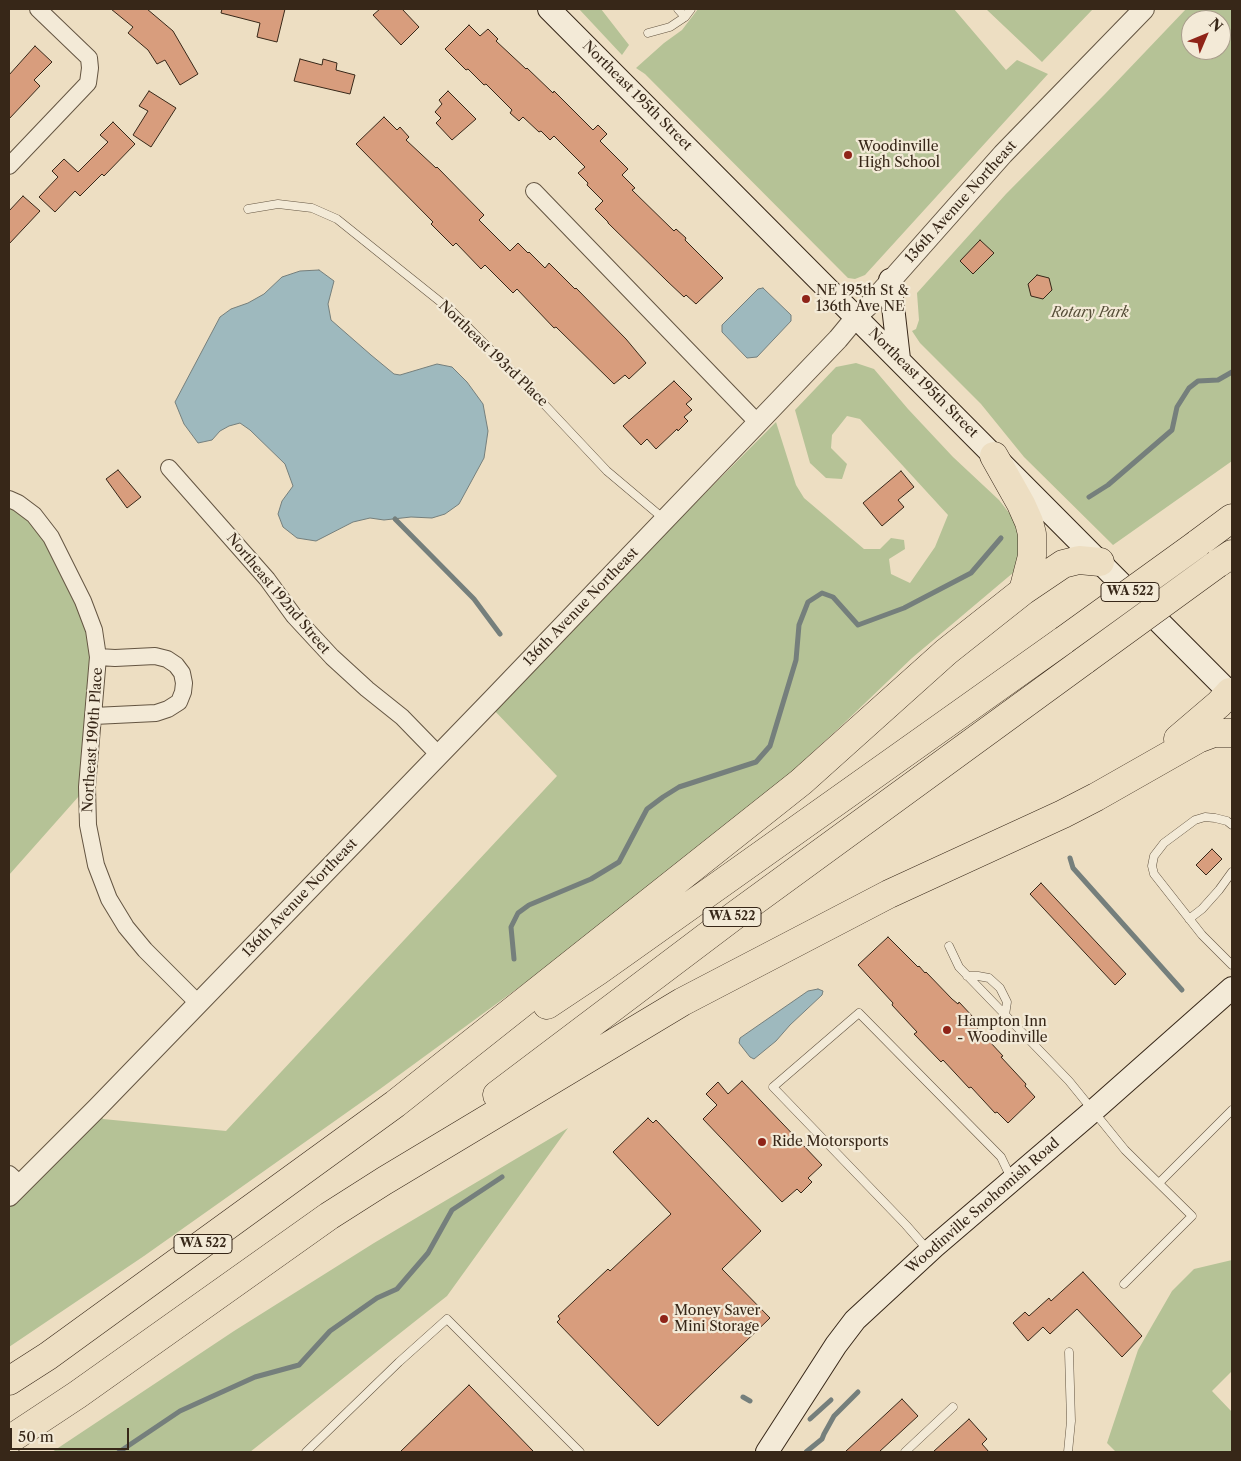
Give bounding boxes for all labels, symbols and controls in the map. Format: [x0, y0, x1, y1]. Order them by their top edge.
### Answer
north arrow [1181, 10, 1231, 60]
text: N [1205, 14, 1227, 36]
street label: Northeast 195th Street [579, 38, 695, 154]
street label: 136th Avenue Northeast [902, 138, 1020, 266]
place label: Woodinville High School [858, 139, 940, 172]
marker: Woodinville High School [842, 149, 854, 161]
place label: NE 195th St & 136th Ave NE [816, 283, 908, 316]
marker: NE 195th St & 136th Ave NE [800, 293, 812, 305]
street label: Northeast 193rd Place [435, 298, 551, 410]
park label: Rotary Park [1051, 305, 1129, 321]
street label: Northeast 195th Street [865, 325, 981, 441]
street label: Northeast 192nd Street [223, 530, 333, 658]
street label: 136th Avenue Northeast [520, 544, 642, 670]
road number: WA 522 [1101, 582, 1159, 602]
street label: Northeast 190th Place [80, 667, 106, 813]
street label: 136th Avenue Northeast [239, 835, 361, 961]
road number: WA 522 [703, 908, 761, 926]
place label: Hampton Inn - Woodinville [957, 1014, 1048, 1046]
marker: Hampton Inn - Woodinville [941, 1024, 953, 1036]
place label: Ride Motorsports [772, 1134, 889, 1150]
street label: Woodinville Snohomish Road [903, 1135, 1063, 1277]
marker: Ride Motorsports [756, 1136, 768, 1148]
road number: WA 522 [174, 1234, 232, 1254]
place label: Money Saver Mini Storage [674, 1303, 760, 1335]
marker: Money Saver Mini Storage [658, 1313, 670, 1325]
scale bar [12, 1418, 131, 1450]
text: 50 m [18, 1427, 54, 1446]

